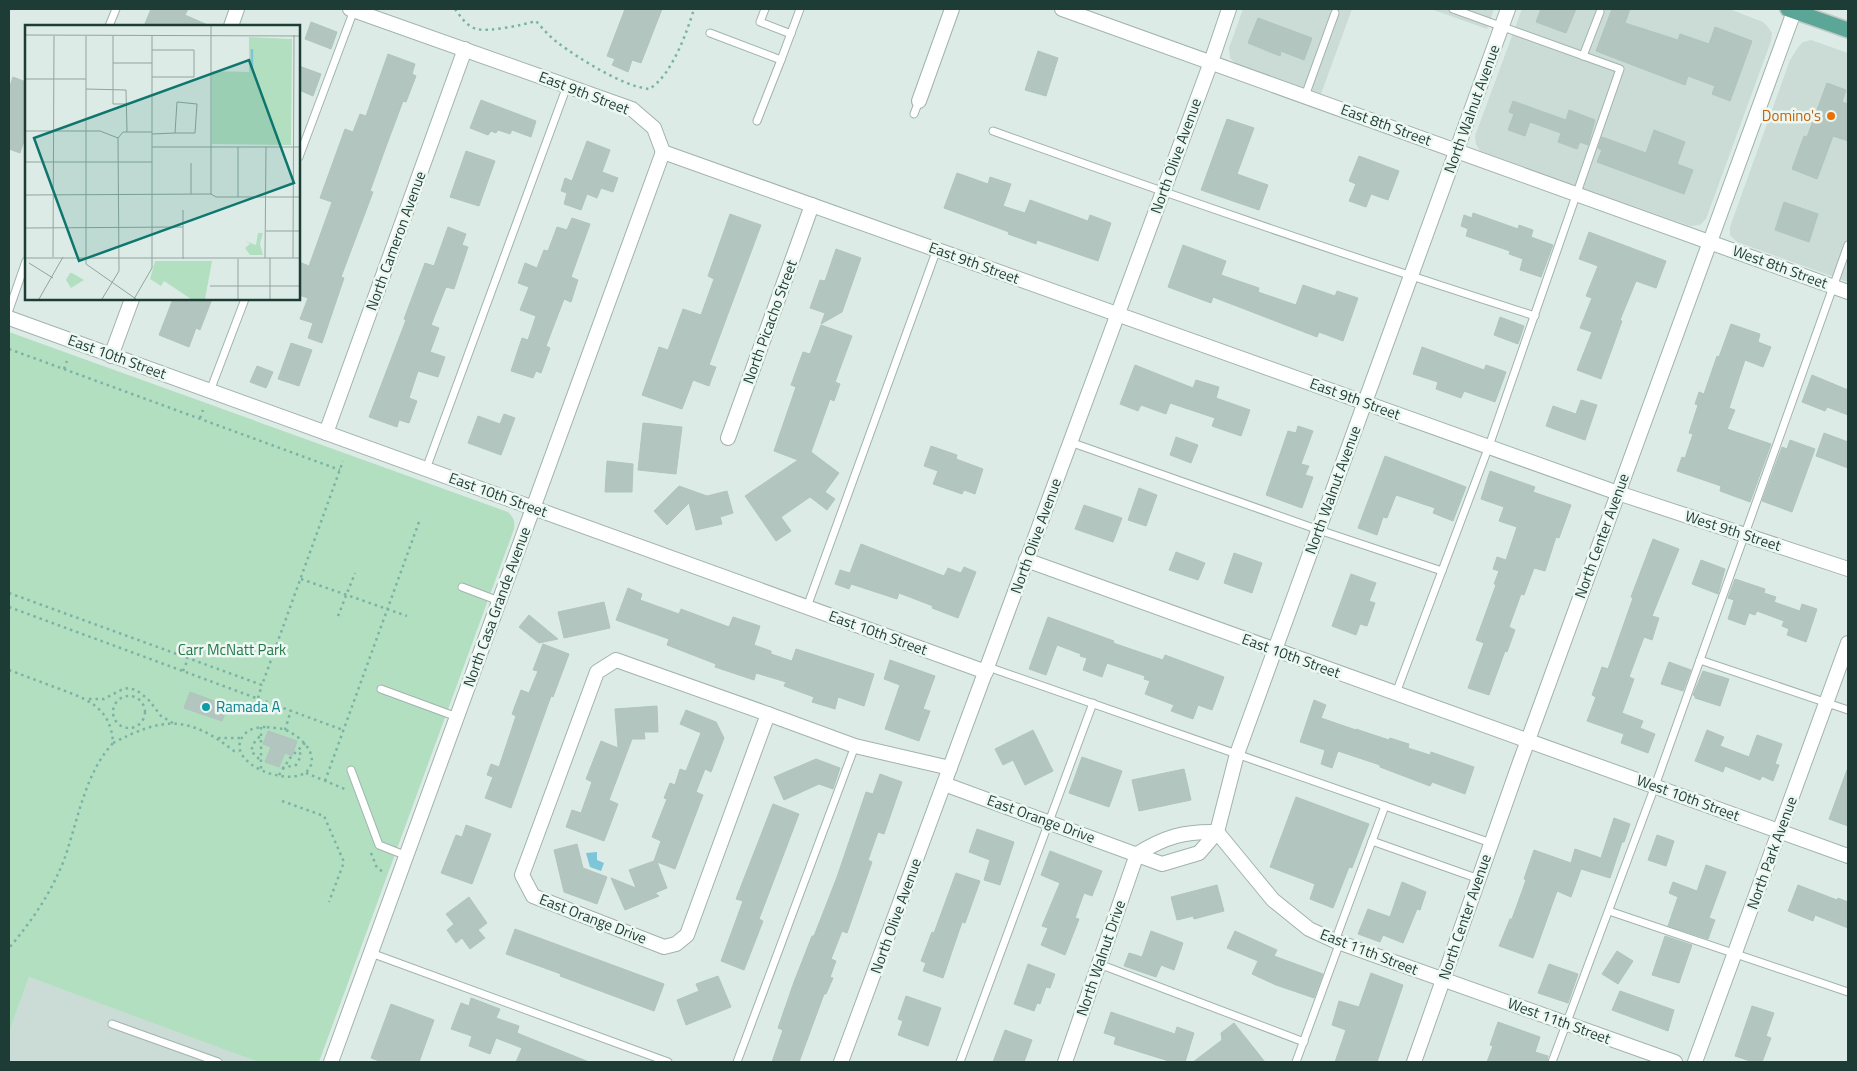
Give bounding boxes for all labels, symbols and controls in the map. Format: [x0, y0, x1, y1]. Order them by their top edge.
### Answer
inset map [25, 25, 300, 300]
street label: North Walnut Avenue [1438, 41, 1505, 176]
street label: East 9th Street [536, 65, 633, 121]
street label: North Olive Avenue [1144, 95, 1207, 217]
street label: East 8th Street [1338, 97, 1435, 152]
place label: Domino's [1762, 104, 1821, 127]
marker: Domino's [1825, 110, 1837, 122]
street label: North Cameron Avenue [360, 168, 431, 314]
street label: East 9th Street [926, 235, 1023, 290]
street label: West 8th Street [1729, 239, 1832, 295]
street label: North Picacho Street [736, 256, 803, 387]
street label: East 10th Street [65, 328, 170, 385]
street label: East 9th Street [1307, 371, 1404, 426]
street label: North Walnut Avenue [1299, 422, 1366, 557]
street label: East 10th Street [446, 466, 551, 523]
street label: North Center Avenue [1568, 470, 1635, 602]
street label: North Olive Avenue [1004, 475, 1067, 597]
street label: West 9th Street [1682, 504, 1785, 557]
street label: North Casa Grande Avenue [457, 523, 536, 690]
street label: East 10th Street [826, 604, 931, 661]
street label: East 10th Street [1239, 627, 1344, 684]
park label: Carr McNatt Park [178, 638, 286, 661]
place label: Ramada A [216, 695, 281, 718]
marker: Ramada A [200, 701, 212, 713]
street label: West 10th Street [1633, 768, 1744, 827]
street label: East Orange Drive [984, 788, 1098, 849]
street label: North Park Avenue [1740, 793, 1803, 913]
street label: North Center Avenue [1432, 851, 1497, 983]
street label: North Olive Avenue [864, 855, 927, 977]
street label: East Orange Drive [536, 887, 650, 950]
street label: North Walnut Drive [1070, 897, 1131, 1019]
street label: East 11th Street [1317, 922, 1422, 981]
street label: West 11th Street [1504, 991, 1615, 1050]

